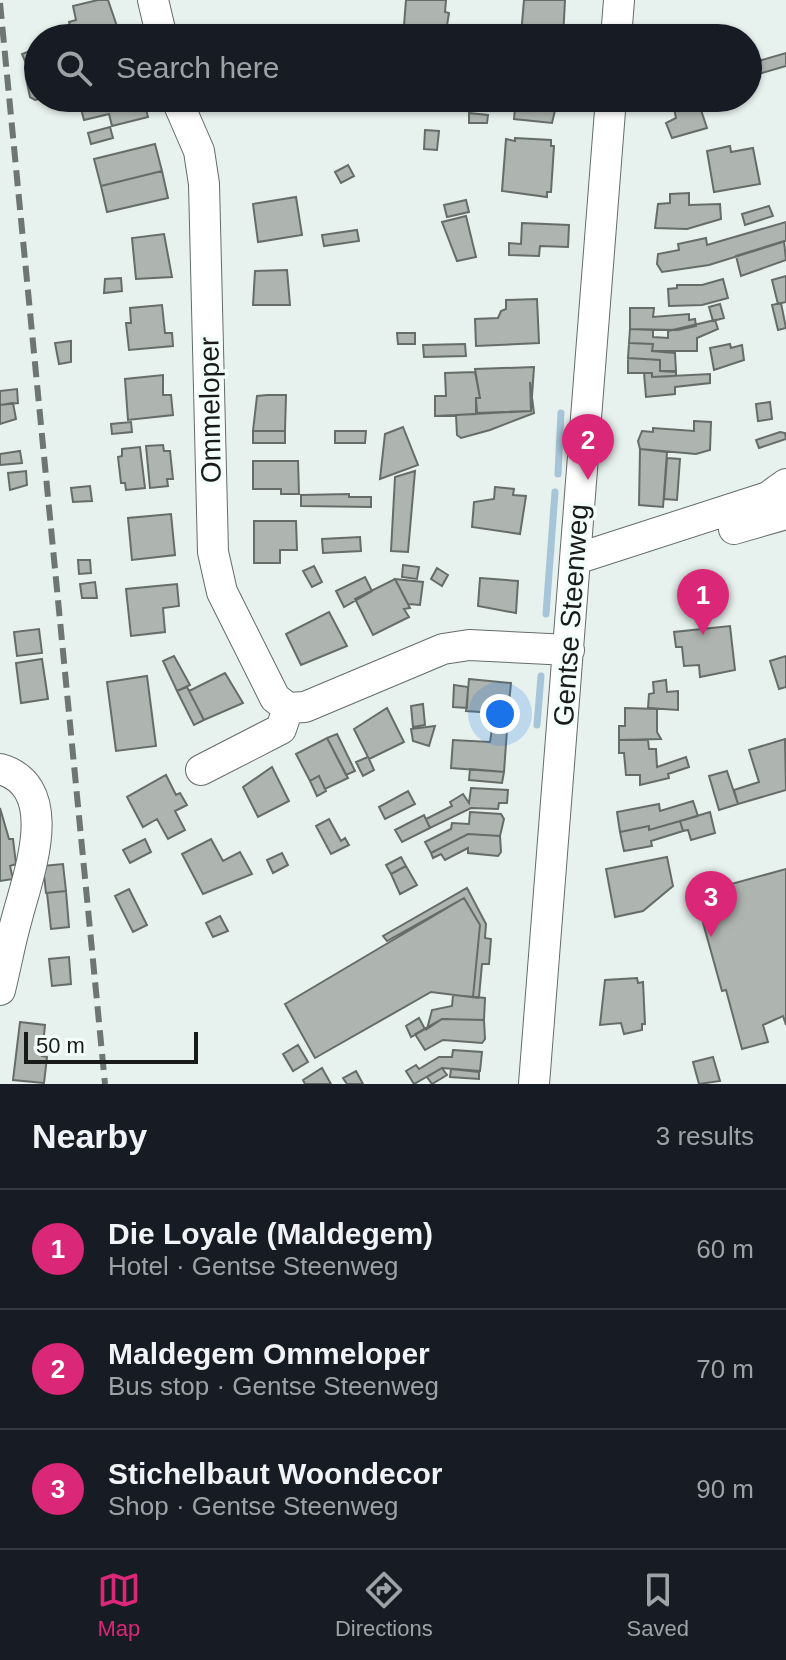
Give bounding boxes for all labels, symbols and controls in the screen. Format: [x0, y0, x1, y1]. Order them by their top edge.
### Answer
search box [24, 24, 762, 112]
icon: search [52, 46, 96, 90]
text: Search here [116, 51, 279, 84]
street label: Ommeloper [193, 337, 227, 483]
pin: 2 [562, 414, 614, 480]
street label: Gentse Steenweg [548, 503, 594, 727]
pin: 1 [677, 569, 729, 635]
your location [480, 694, 520, 734]
pin: 3 [685, 871, 737, 937]
scale bar [24, 1028, 198, 1064]
text: 50 m [36, 1033, 85, 1058]
text: Nearby [32, 1117, 147, 1155]
text: 3 results [656, 1121, 754, 1151]
text: Die Loyale (Maldegem) [108, 1217, 433, 1250]
text: 1 [51, 1234, 65, 1264]
text: 60 m [696, 1234, 754, 1264]
text: Hotel · Gentse Steenweg [108, 1251, 399, 1281]
text: Maldegem Ommeloper [108, 1337, 430, 1370]
text: 2 [51, 1354, 65, 1384]
text: 70 m [696, 1354, 754, 1384]
text: Bus stop · Gentse Steenweg [108, 1371, 439, 1401]
text: Stichelbaut Woondecor [108, 1457, 442, 1490]
text: 3 [51, 1474, 65, 1504]
text: 90 m [696, 1474, 754, 1504]
text: Shop · Gentse Steenweg [108, 1491, 399, 1521]
tab: Map [97, 1568, 141, 1642]
tab: Directions [335, 1568, 433, 1642]
tab: Saved [627, 1568, 689, 1642]

